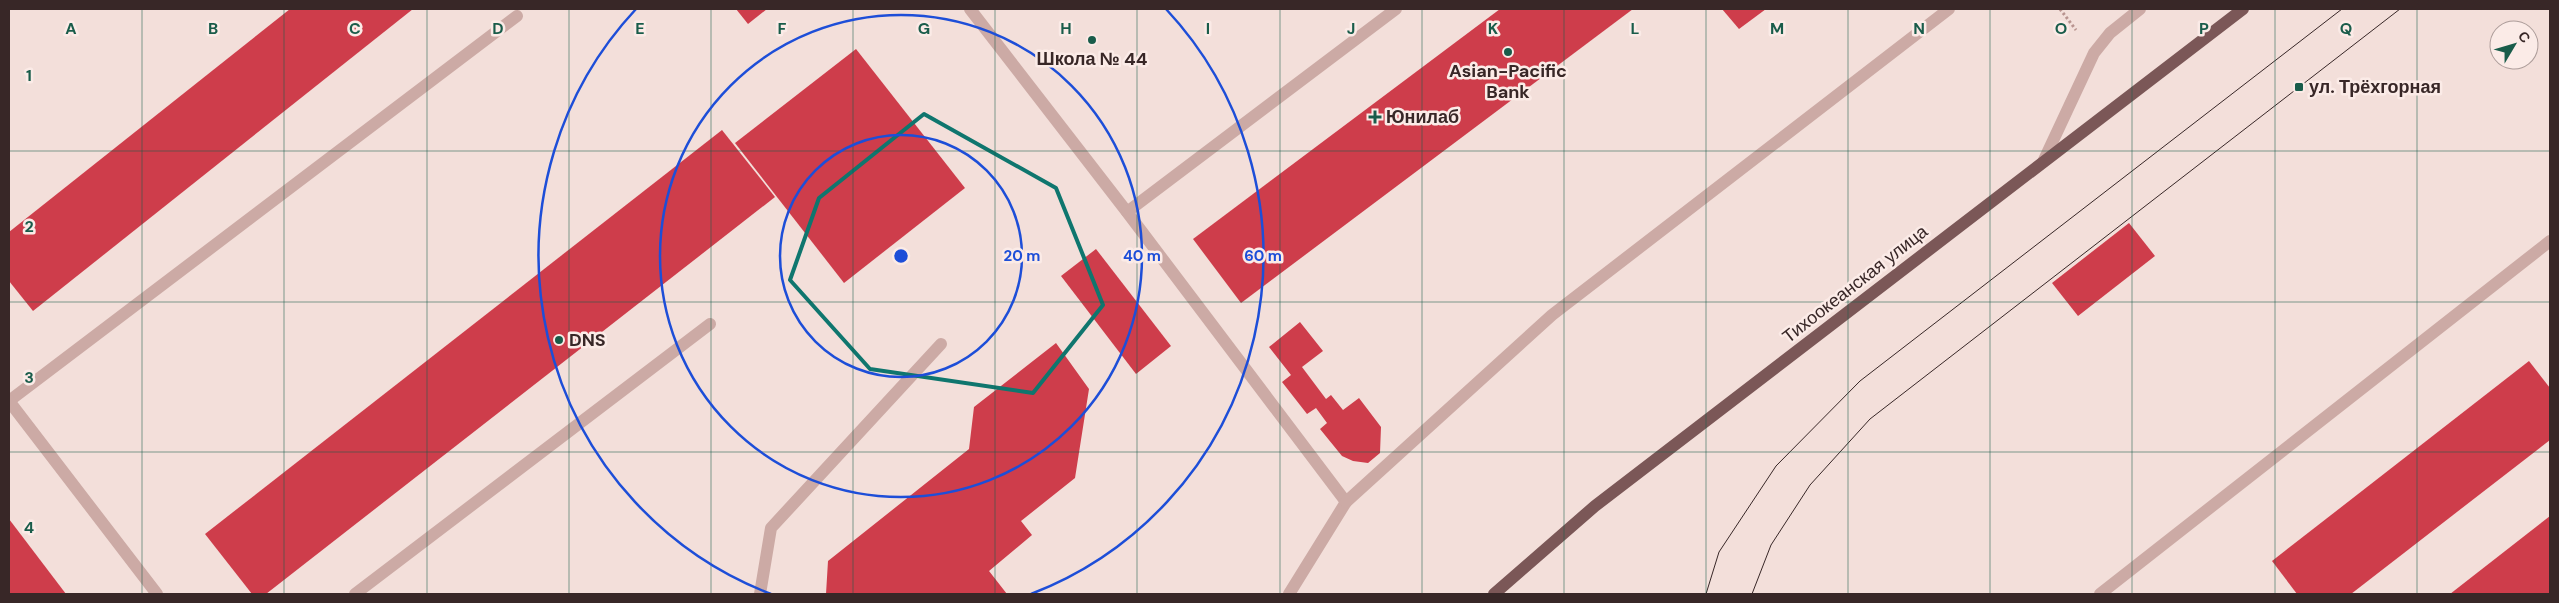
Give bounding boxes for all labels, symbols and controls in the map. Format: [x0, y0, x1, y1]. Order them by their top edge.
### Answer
text: A [65, 18, 77, 39]
text: B [208, 18, 218, 39]
text: C [349, 18, 361, 39]
text: D [492, 18, 504, 39]
text: E [635, 18, 645, 39]
text: F [778, 18, 787, 39]
text: G [918, 18, 930, 39]
text: H [1060, 18, 1072, 39]
text: I [1206, 18, 1210, 39]
text: J [1347, 18, 1355, 39]
text: K [1488, 18, 1499, 39]
text: L [1631, 18, 1640, 39]
text: M [1770, 18, 1784, 39]
text: N [1913, 18, 1925, 39]
text: O [2055, 18, 2067, 39]
text: P [2199, 18, 2209, 39]
text: Q [2340, 18, 2352, 39]
north arrow [2489, 20, 2539, 70]
text: С [2514, 27, 2534, 47]
marker: Школа № 44 [1086, 34, 1098, 46]
marker: Asian-Pacific Bank [1502, 46, 1514, 58]
place label: Школа № 44 [1037, 47, 1148, 71]
place label: Asian-Pacific Bank [1449, 59, 1567, 104]
text: 1 [26, 65, 32, 86]
place label: ул. Трёхгорная [2309, 75, 2441, 99]
marker: ул. Трёхгорная [2293, 81, 2305, 93]
place label: Юнилаб [1386, 105, 1459, 129]
marker: Юнилаб [1368, 110, 1382, 124]
text: 2 [24, 216, 34, 237]
street label: Тихоокеанская улица [1777, 219, 1933, 348]
text: 20 m [1004, 246, 1040, 266]
text: 40 m [1123, 246, 1161, 266]
text: 60 m [1244, 246, 1282, 266]
centre of rings [892, 247, 910, 265]
place label: DNS [569, 328, 606, 352]
marker: DNS [553, 334, 565, 346]
text: 3 [24, 367, 34, 388]
text: 4 [24, 517, 34, 538]

